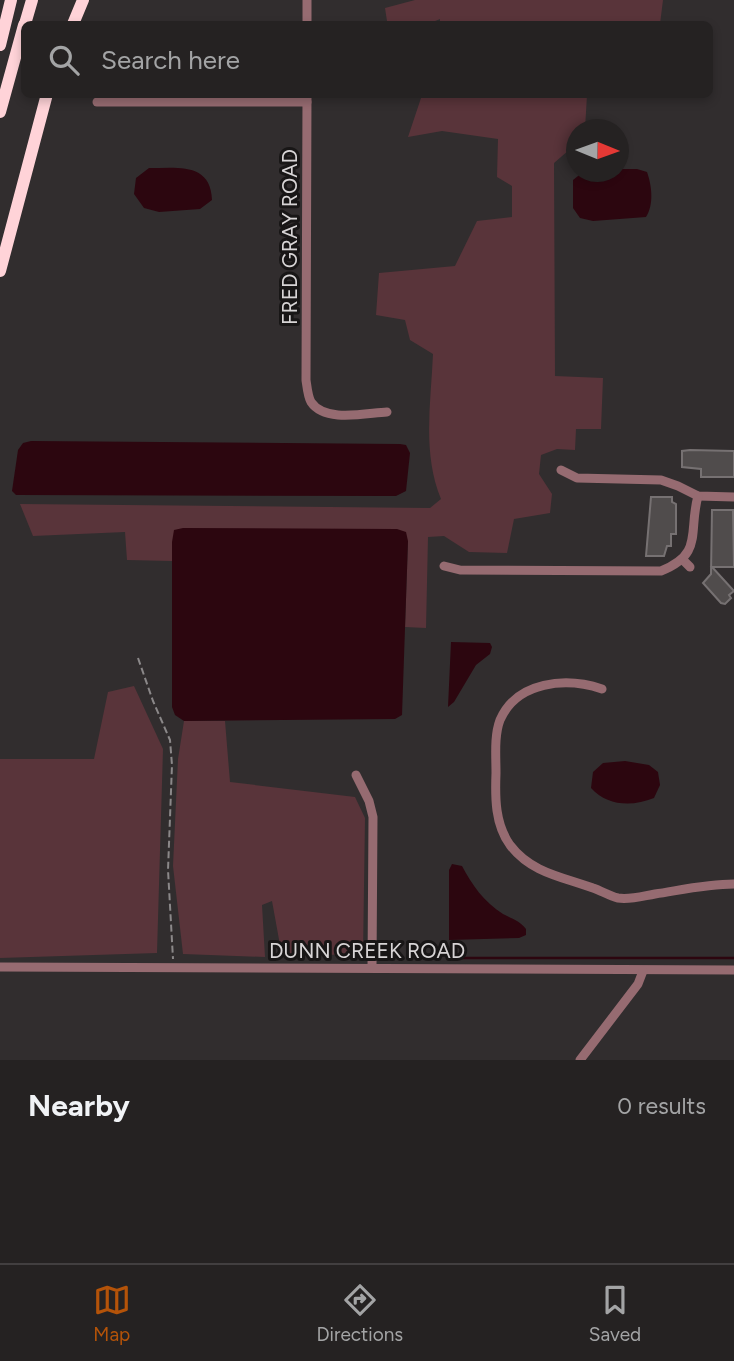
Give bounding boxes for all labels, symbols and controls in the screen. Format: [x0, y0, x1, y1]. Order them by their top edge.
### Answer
search box [21, 21, 713, 98]
icon: search [45, 41, 83, 79]
text: Search here [101, 44, 240, 76]
north arrow [566, 119, 629, 182]
street label: FRED GRAY ROAD [277, 149, 302, 325]
street label: DUNN CREEK ROAD [269, 938, 465, 963]
text: Nearby [28, 1087, 130, 1124]
text: 0 results [617, 1092, 706, 1120]
tab: Map [93, 1281, 131, 1346]
tab: Directions [316, 1281, 403, 1346]
tab: Saved [589, 1281, 641, 1346]

